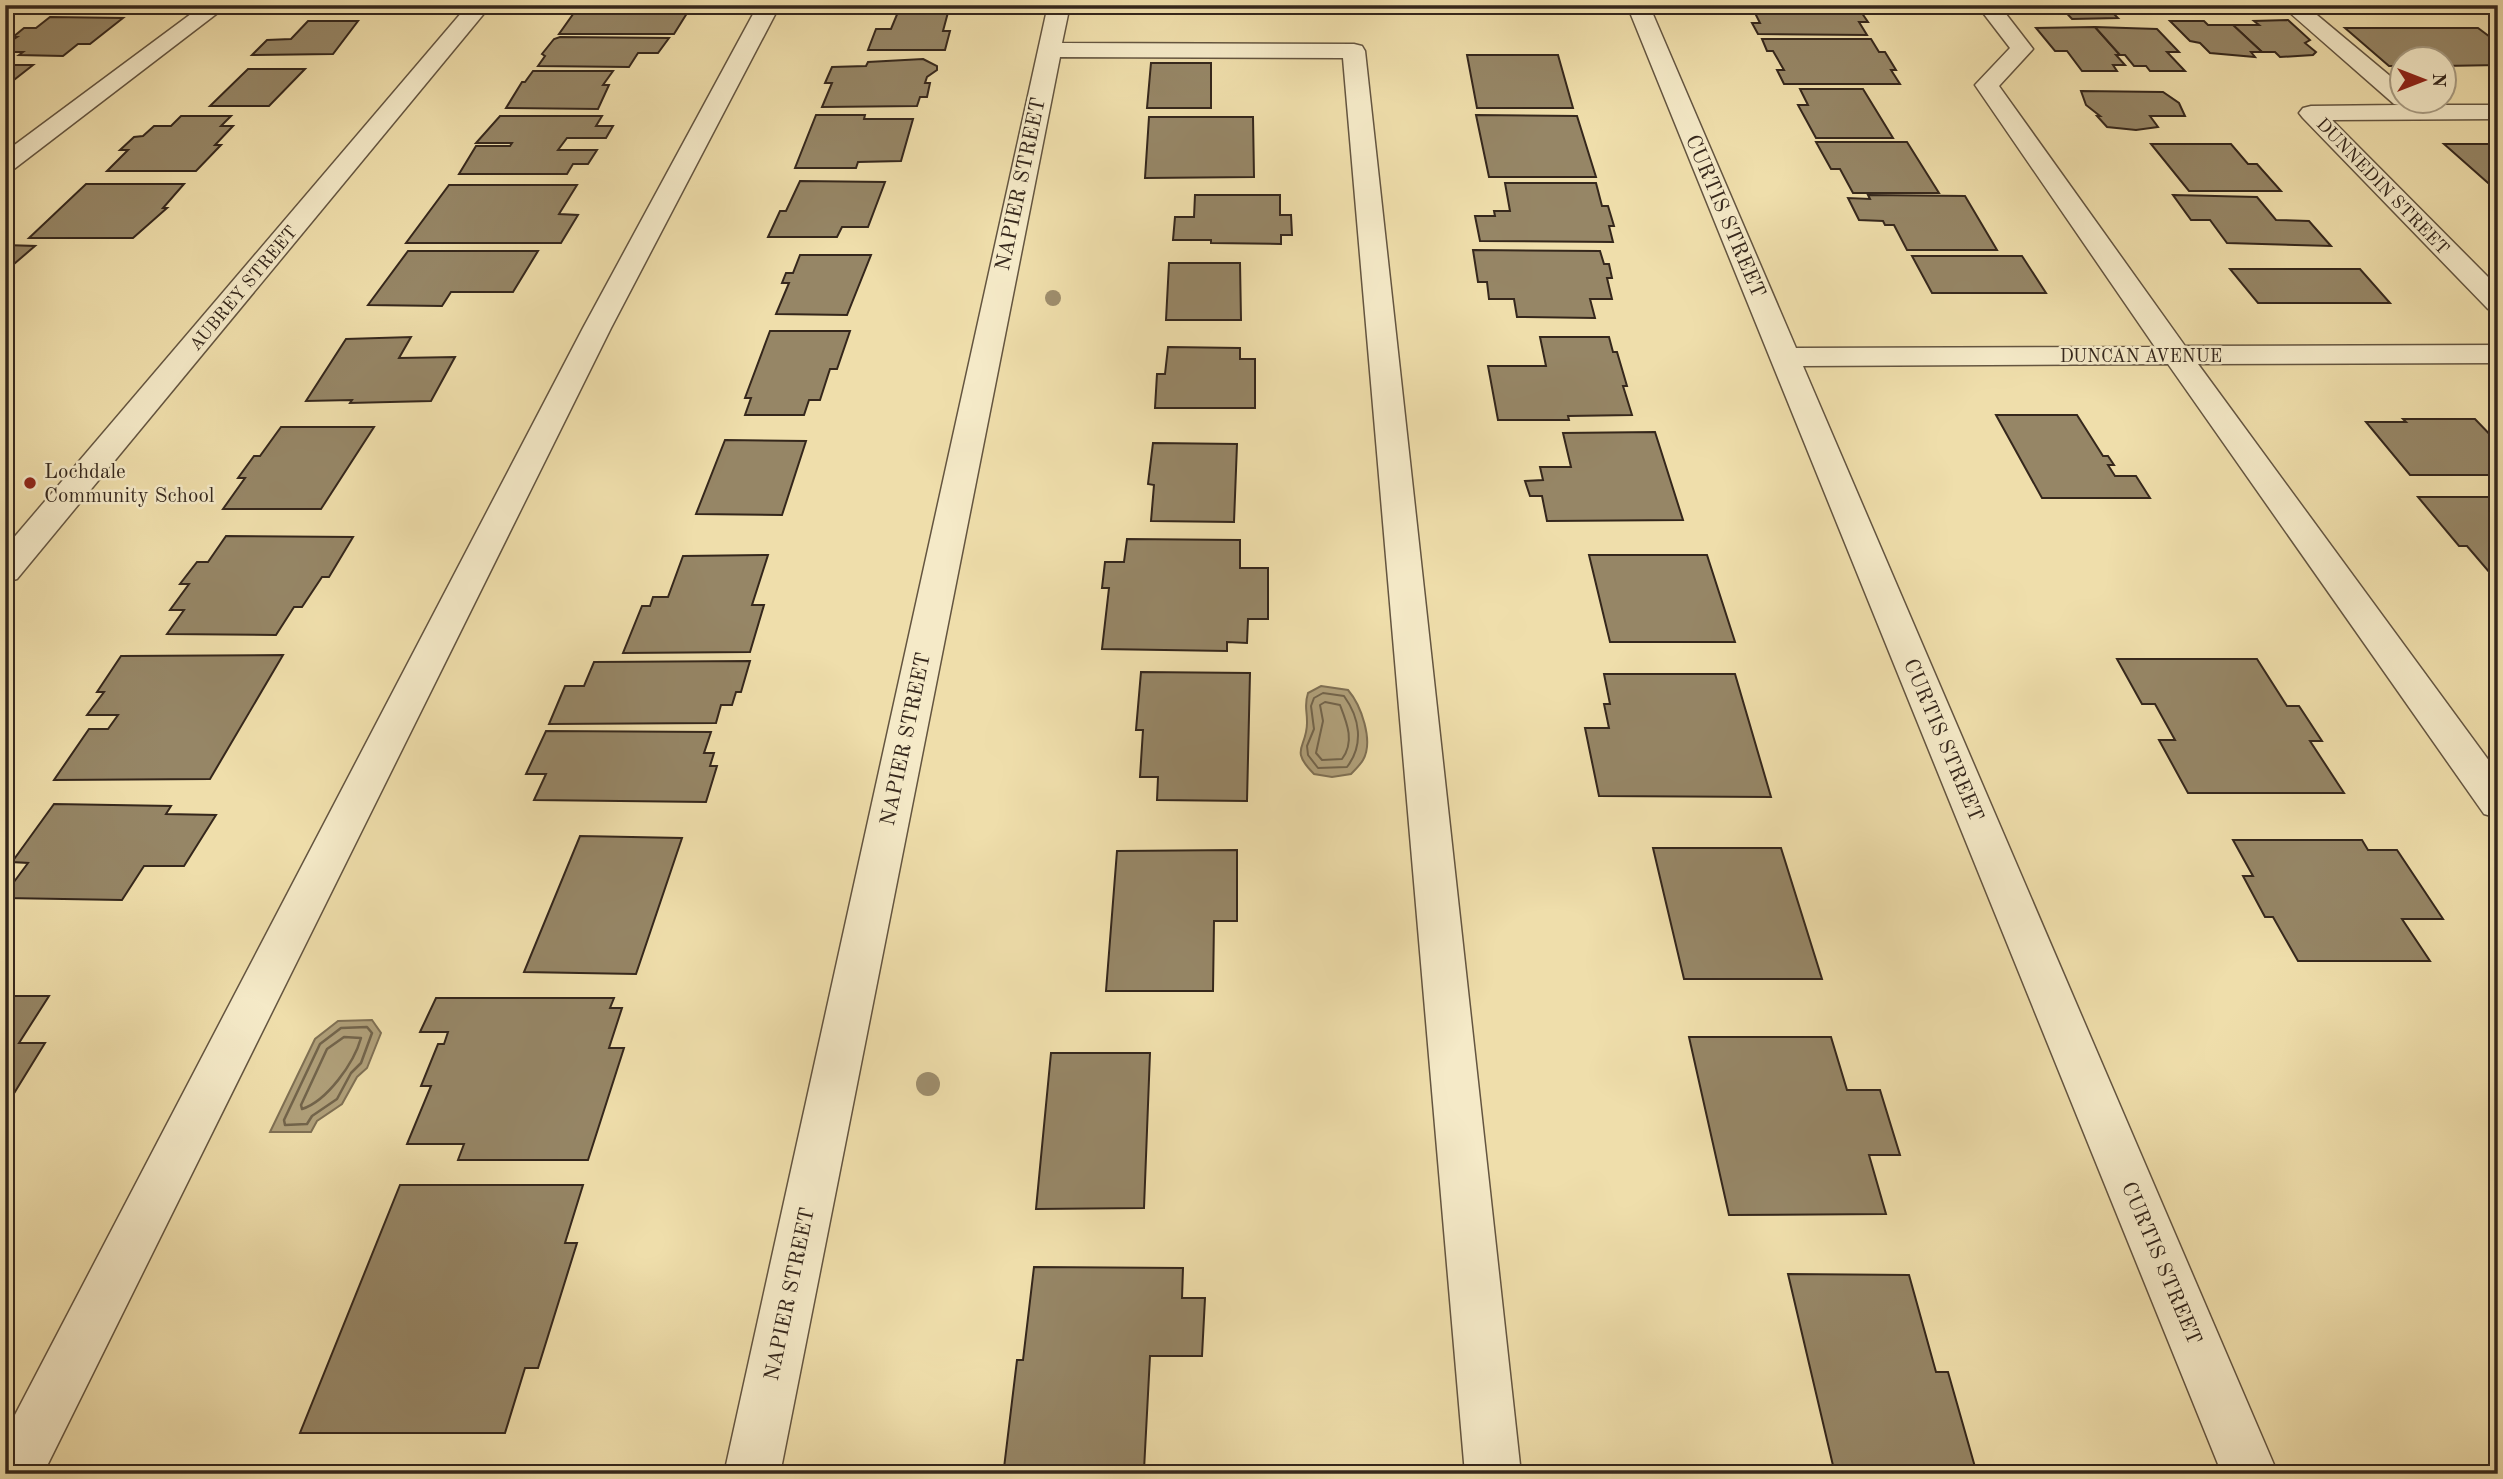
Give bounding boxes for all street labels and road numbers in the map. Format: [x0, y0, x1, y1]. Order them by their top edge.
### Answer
street label: NAPIER STREET [993, 96, 1050, 273]
street label: DUNNEDIN STREET [2313, 115, 2452, 258]
street label: CURTIS STREET [1681, 132, 1768, 301]
street label: AUBREY STREET [186, 223, 301, 354]
street label: DUNCAN AVENUE [2060, 348, 2222, 366]
street label: NAPIER STREET [878, 651, 935, 828]
street label: CURTIS STREET [1899, 656, 1986, 825]
street label: CURTIS STREET [2117, 1179, 2204, 1348]
street label: NAPIER STREET [762, 1206, 819, 1383]

